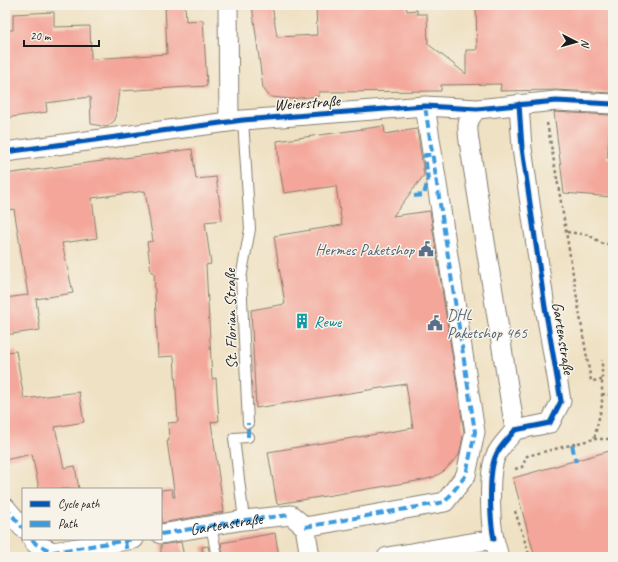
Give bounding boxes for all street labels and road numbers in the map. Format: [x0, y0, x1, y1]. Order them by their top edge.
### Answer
street label: Weierstraße [274, 91, 342, 115]
street label: St. Florian Straße [220, 267, 242, 369]
street label: Gartenstraße [547, 301, 579, 377]
street label: Gartenstraße [189, 509, 265, 540]

